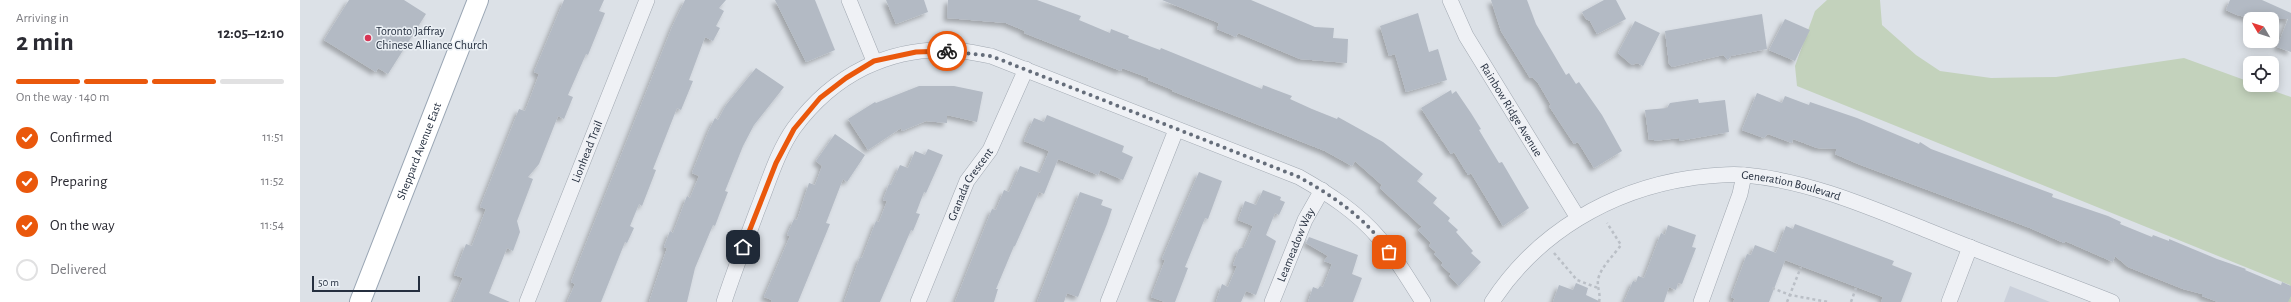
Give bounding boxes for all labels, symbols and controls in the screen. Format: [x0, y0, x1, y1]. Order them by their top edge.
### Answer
text: Arriving in [16, 12, 69, 25]
north arrow [2243, 12, 2279, 48]
map controls [2243, 12, 2279, 92]
place label: Toronto Jaffray Chinese Alliance Church [376, 25, 488, 51]
text: 12:05–12:10 [218, 26, 284, 41]
text: 2 min [16, 29, 74, 55]
courier [927, 31, 967, 71]
marker: Toronto Jaffray Chinese Alliance Church [363, 33, 373, 43]
icon: bike [936, 40, 958, 62]
button: locate [2243, 56, 2279, 92]
street label: Rainbow Ridge Avenue [1478, 61, 1545, 159]
text: On the way · 140 m [16, 91, 110, 104]
street label: Sheppard Avenue East [395, 101, 443, 201]
street label: Lionhead Trail [569, 119, 605, 184]
icon: check [16, 127, 38, 149]
text: Confirmed [50, 130, 112, 145]
text: 11:51 [262, 131, 284, 144]
street label: Granada Crescent [946, 146, 995, 223]
street label: Generation Boulevard [1741, 169, 1842, 202]
icon: check [16, 171, 38, 193]
text: Preparing [50, 174, 107, 189]
text: 11:52 [261, 175, 284, 188]
street label: Leameadow Way [1275, 206, 1318, 283]
icon: check [16, 215, 38, 237]
text: On the way [50, 218, 115, 233]
text: 11:54 [260, 219, 284, 232]
pin [726, 230, 760, 264]
pin [1372, 235, 1406, 269]
icon: home [732, 236, 754, 258]
icon: bag [1378, 241, 1400, 263]
text: Delivered [50, 262, 107, 277]
scale bar [312, 274, 420, 293]
text: 50 m [318, 277, 339, 288]

